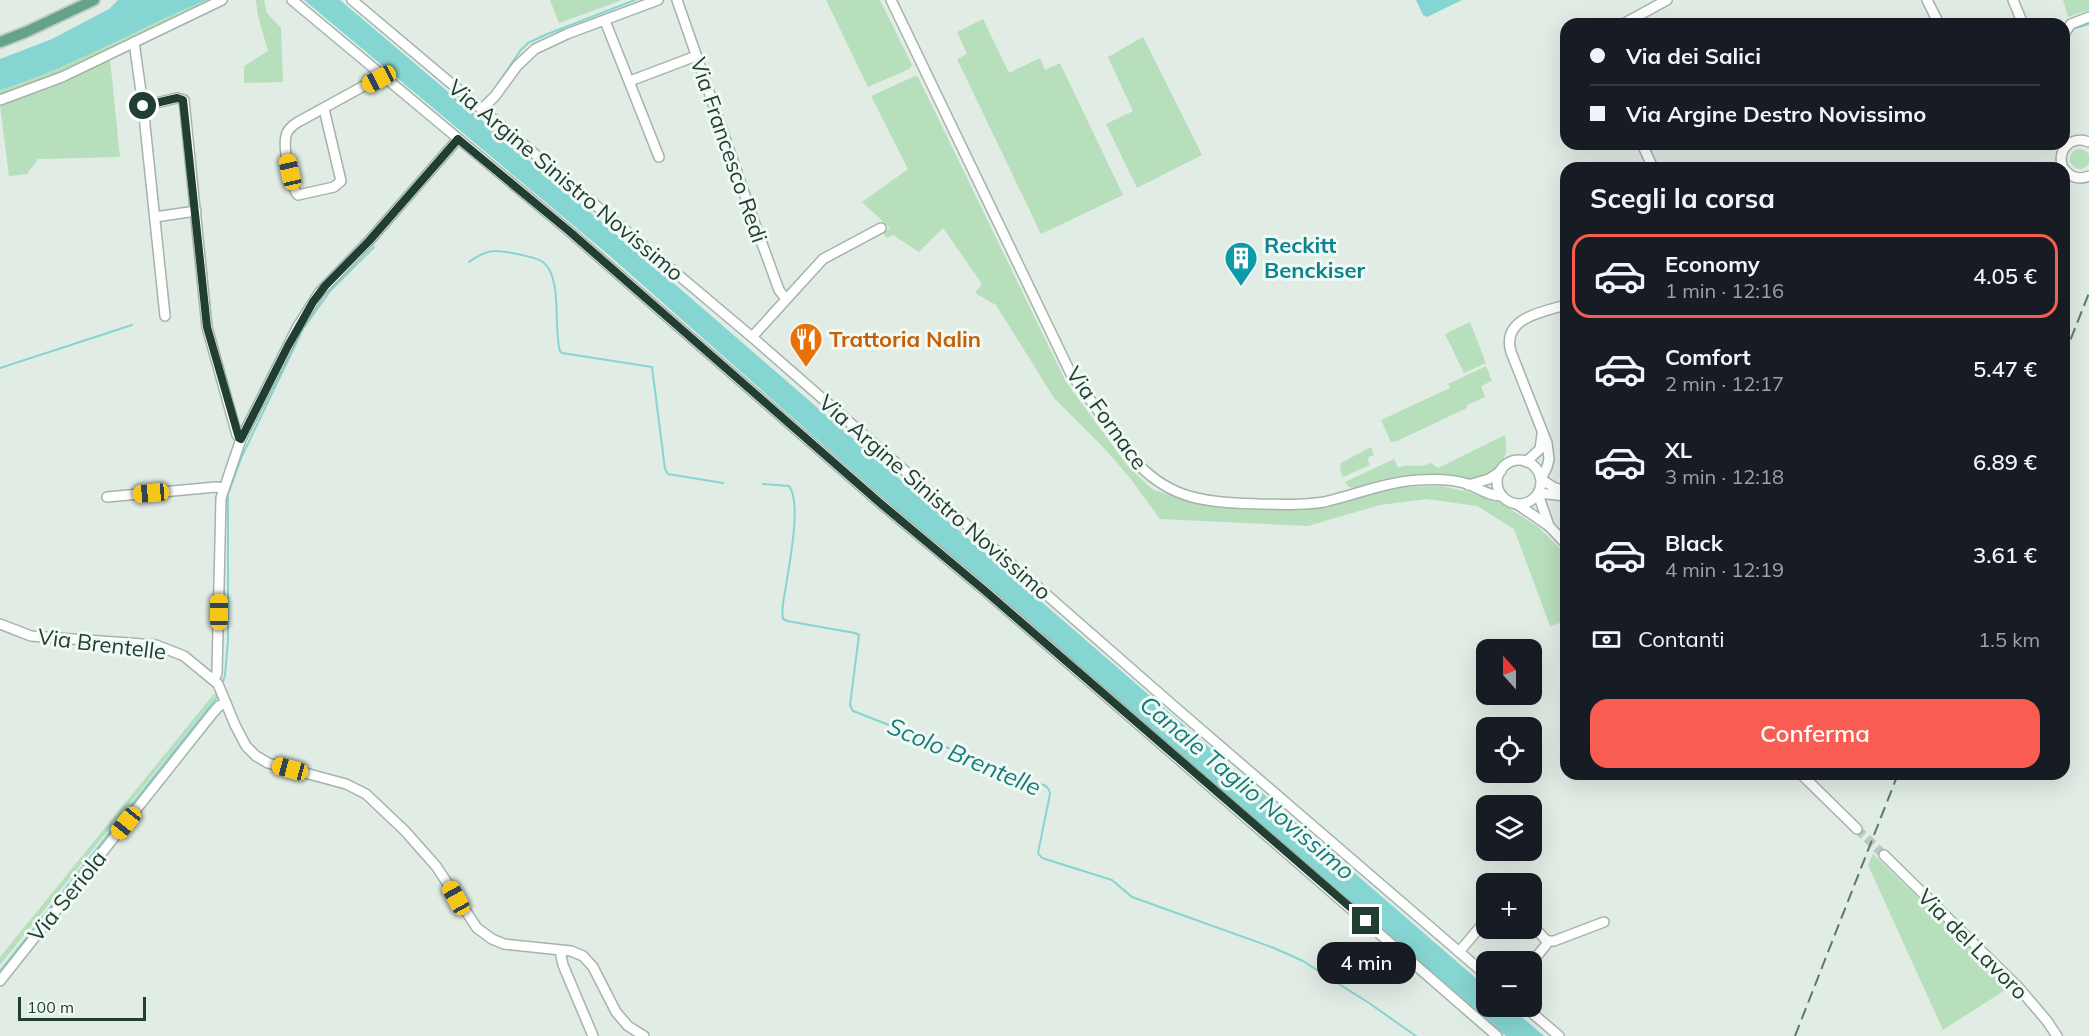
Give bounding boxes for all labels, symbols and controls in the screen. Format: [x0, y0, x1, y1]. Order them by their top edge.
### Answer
text: Via dei Salici [1626, 42, 1761, 70]
street label: Via Francesco Redi [684, 54, 774, 246]
car [359, 63, 399, 95]
street label: Via Argine Sinistro Novissimo [442, 73, 690, 287]
route start [129, 92, 156, 119]
text: Via Argine Destro Novissimo [1626, 100, 1926, 128]
car [277, 152, 303, 192]
text: Scegli la corsa [1590, 181, 1775, 215]
place label: Reckitt Benckiser [1264, 231, 1366, 284]
building icon: Reckitt Benckiser [1223, 240, 1259, 287]
icon: car [1593, 249, 1647, 303]
text: Economy [1665, 250, 1760, 278]
text: 4.05 € [1973, 262, 2037, 290]
text: 1 min · 12:16 [1665, 278, 1784, 303]
restaurant icon: Trattoria Nalin [788, 321, 824, 368]
place label: Trattoria Nalin [829, 325, 981, 353]
icon: car [1593, 342, 1647, 396]
text: Comfort [1665, 343, 1751, 371]
text: 5.47 € [1973, 355, 2037, 383]
street label: Via Fornace [1060, 361, 1154, 475]
text: 2 min · 12:17 [1665, 371, 1784, 396]
street label: Via Argine Sinistro Novissimo [813, 388, 1057, 606]
icon: car [1593, 435, 1647, 489]
text: XL [1665, 436, 1692, 464]
text: 6.89 € [1973, 448, 2037, 476]
text: 3 min · 12:18 [1665, 464, 1784, 489]
car [132, 482, 170, 504]
icon: car [1593, 528, 1647, 582]
text: Black [1665, 529, 1723, 557]
text: 3.61 € [1973, 541, 2037, 569]
text: 4 min · 12:19 [1665, 557, 1784, 582]
car [210, 594, 228, 630]
street label: Via Brentelle [36, 622, 168, 666]
icon: cash [1590, 623, 1623, 656]
text: Contanti [1638, 625, 1724, 653]
text: 1.5 km [1978, 627, 2040, 652]
north arrow [1476, 639, 1542, 705]
map controls [1476, 639, 1542, 1017]
water label: Canale Taglio Novissimo [1134, 689, 1361, 886]
button: Conferma [1590, 699, 2040, 768]
water label: Scolo Brentelle [883, 710, 1046, 802]
button: locate [1476, 717, 1542, 783]
car [270, 756, 310, 782]
button: layers [1476, 795, 1542, 861]
car [108, 803, 144, 843]
street label: Via Seriola [22, 845, 112, 947]
button: + [1476, 873, 1542, 939]
car [439, 878, 473, 918]
street label: Via del Lavoro [1912, 883, 2034, 1005]
route end [1352, 907, 1379, 934]
callout: 4 min [1316, 942, 1416, 984]
text: 4 min [1341, 950, 1392, 975]
button: − [1476, 951, 1542, 1017]
scale bar [18, 994, 146, 1022]
text: 100 m [27, 997, 74, 1017]

